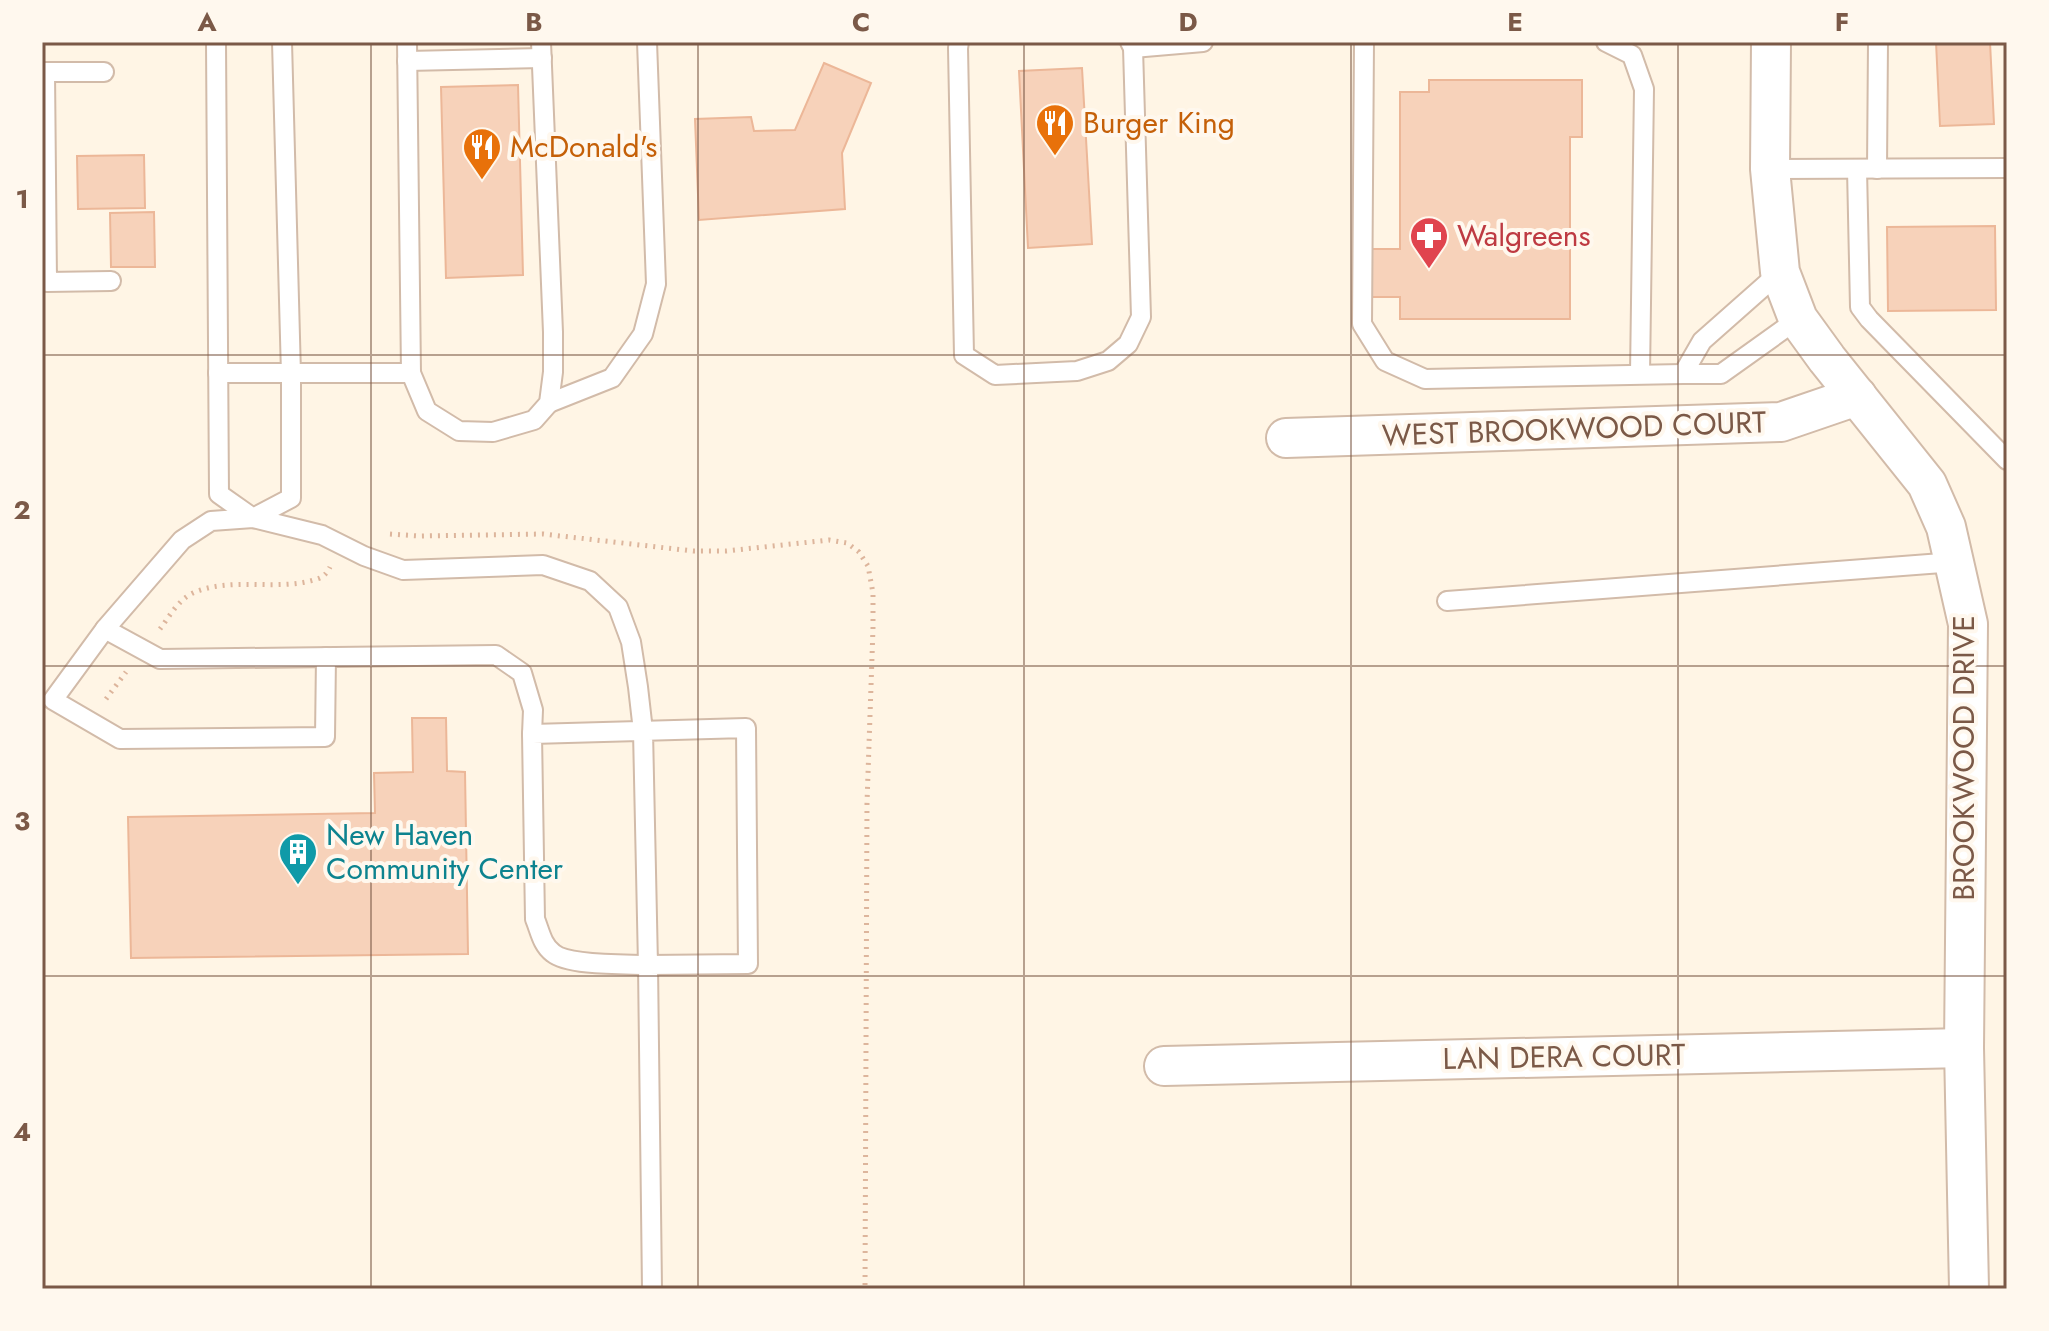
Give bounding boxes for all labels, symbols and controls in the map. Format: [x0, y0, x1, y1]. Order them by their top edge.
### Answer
text: A [196, 3, 217, 41]
text: B [525, 3, 543, 41]
text: C [852, 3, 870, 41]
text: D [1178, 3, 1198, 41]
text: E [1507, 3, 1523, 41]
text: F [1835, 3, 1849, 41]
place label: Burger King [1083, 101, 1235, 144]
restaurant icon: Burger King [1034, 102, 1076, 157]
place label: McDonald's [510, 125, 657, 168]
restaurant icon: McDonald's [461, 126, 503, 181]
text: 1 [15, 180, 29, 218]
place label: Walgreens [1457, 214, 1591, 257]
pharmacy icon: Walgreens [1408, 215, 1450, 270]
street label: WEST BROOKWOOD COURT [1381, 400, 1767, 457]
text: 2 [13, 491, 31, 529]
street label: BROOKWOOD DRIVE [1942, 615, 1985, 901]
text: 3 [14, 802, 30, 840]
place label: New Haven Community Center [326, 813, 564, 890]
building icon: New Haven Community Center [277, 831, 319, 886]
street label: LAN DERA COURT [1442, 1033, 1686, 1080]
text: 4 [13, 1113, 31, 1151]

